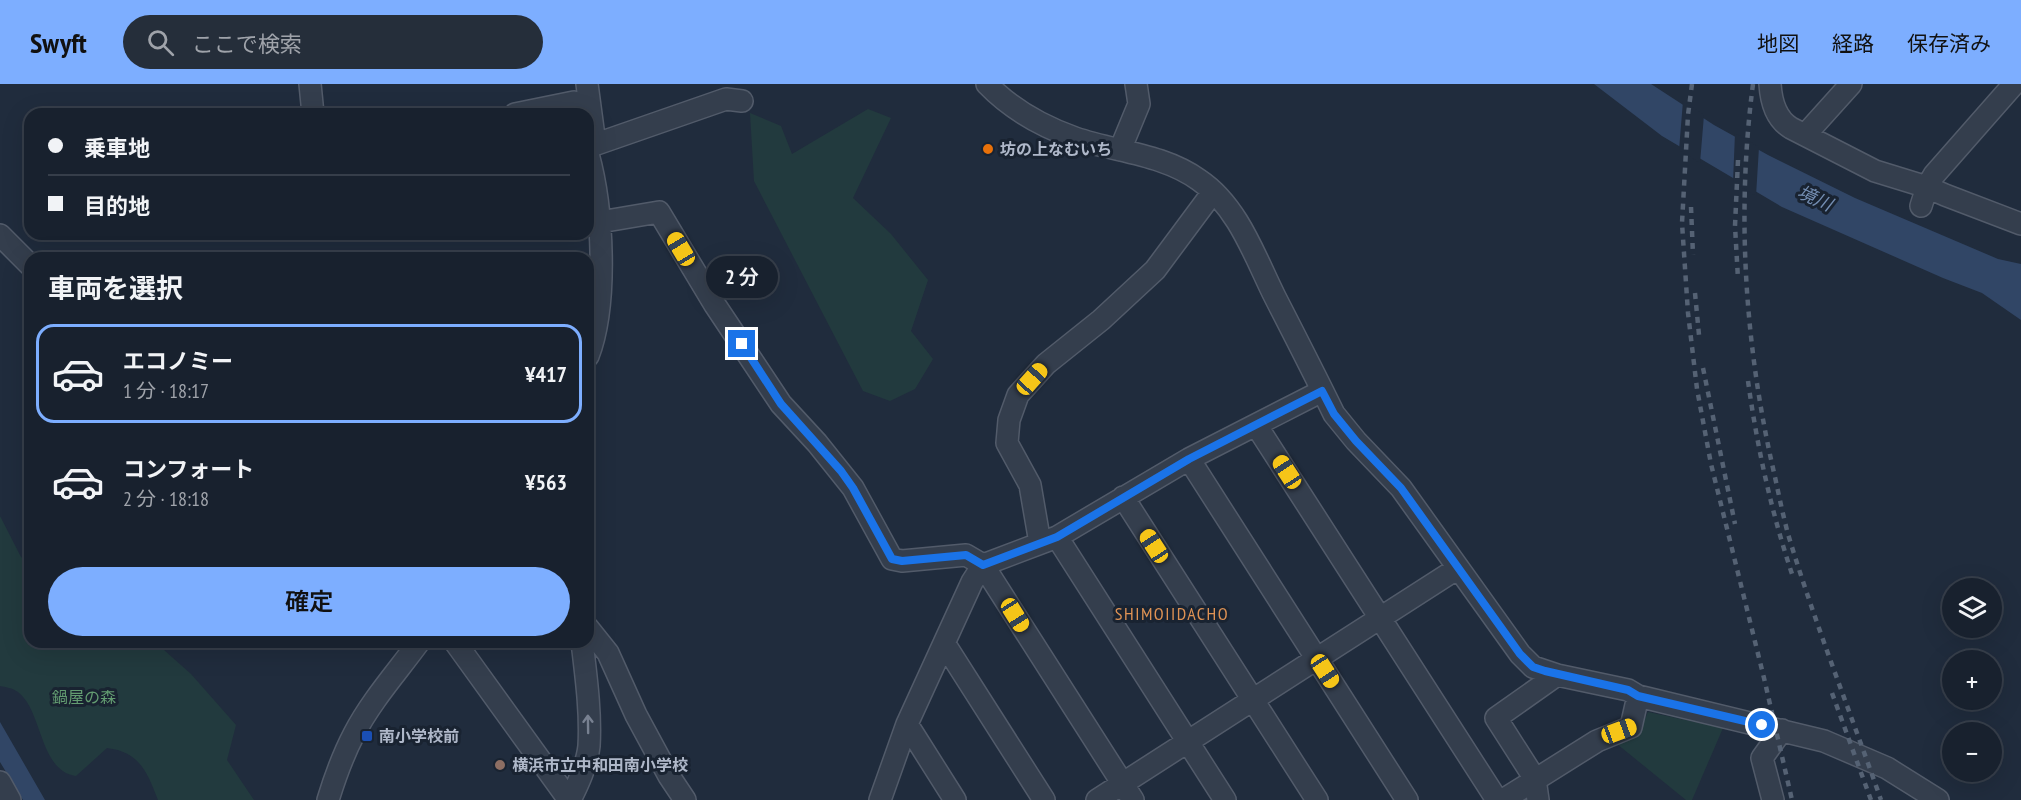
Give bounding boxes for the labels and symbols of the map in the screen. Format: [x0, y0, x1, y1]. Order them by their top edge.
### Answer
place label: 坊の上なむいち [1000, 139, 1112, 159]
marker: 坊の上なむいち [981, 142, 995, 156]
water label: 境川 [1794, 180, 1838, 217]
car [664, 229, 698, 269]
callout: 2 分 [706, 257, 778, 299]
route end [728, 330, 755, 357]
car [1013, 360, 1051, 398]
car [1270, 452, 1304, 492]
car [1137, 526, 1171, 566]
car [998, 595, 1032, 635]
district label: SHIMOIIDACHO [1115, 602, 1229, 625]
car [1308, 651, 1342, 691]
park label: 鍋屋の森 [52, 687, 116, 707]
route start [1748, 711, 1775, 738]
one-way arrow [582, 715, 594, 735]
car [1599, 716, 1639, 746]
place label: 南小学校前 [379, 726, 459, 746]
marker: 南小学校前 [360, 729, 374, 743]
place label: 横浜市立中和田南小学校 [512, 755, 688, 775]
marker: 横浜市立中和田南小学校 [493, 758, 507, 772]

